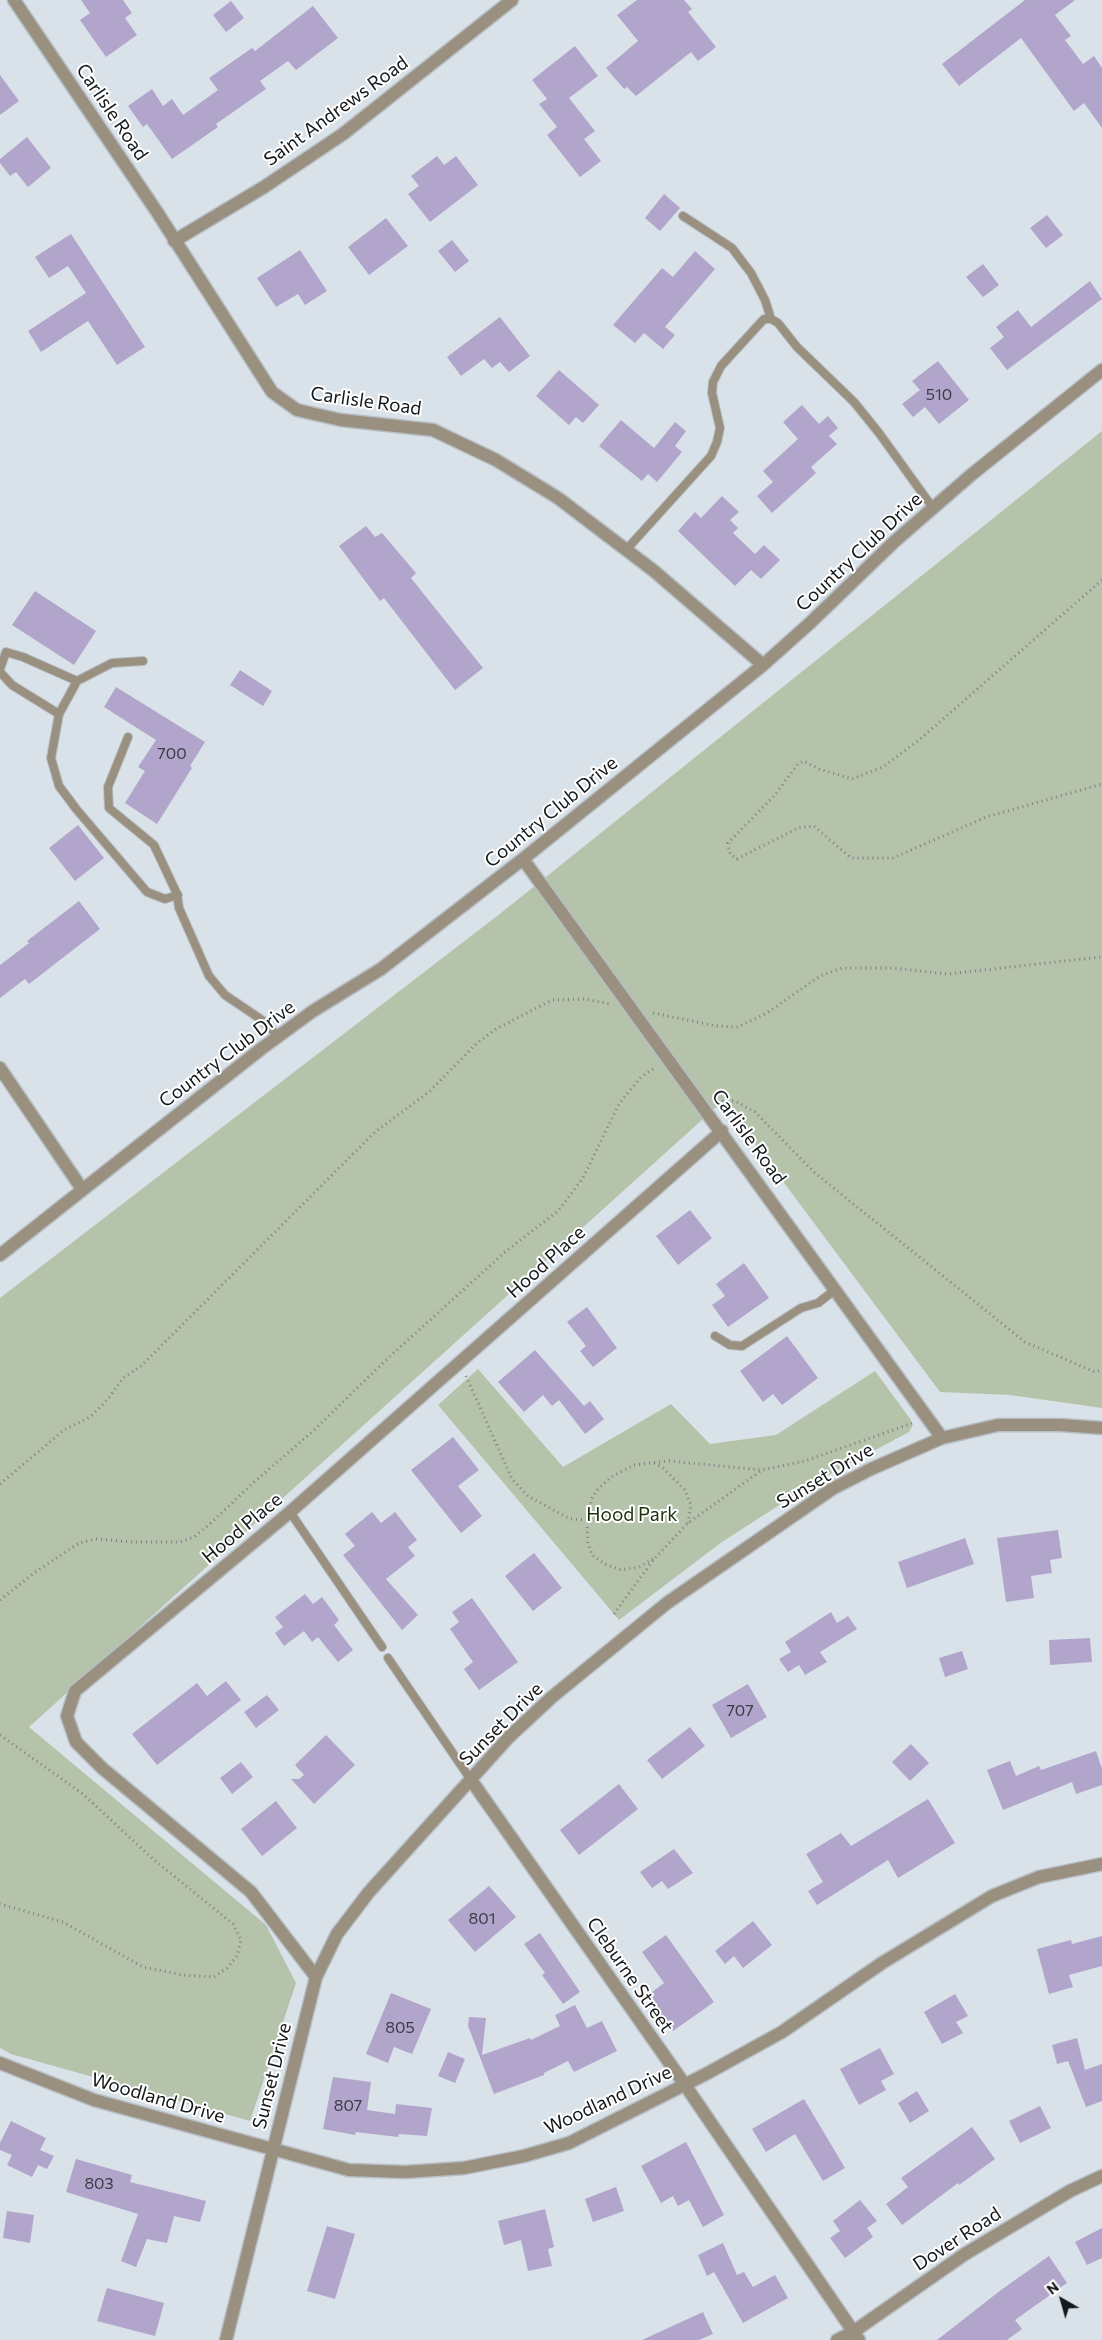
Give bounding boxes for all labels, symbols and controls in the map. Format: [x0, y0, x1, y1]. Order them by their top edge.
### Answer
street label: Saint Andrews Road [260, 51, 412, 171]
street label: Carlisle Road [71, 59, 153, 165]
street label: Carlisle Road [309, 382, 423, 420]
house number: 510 [926, 385, 952, 405]
street label: Country Club Drive [791, 488, 927, 616]
house number: 700 [157, 744, 187, 764]
street label: Country Club Drive [480, 752, 622, 872]
street label: Country Club Drive [155, 996, 299, 1112]
street label: Carlisle Road [707, 1085, 791, 1189]
street label: Hood Place [502, 1221, 590, 1303]
street label: Sunset Drive [773, 1438, 877, 1514]
street label: Hood Place [197, 1488, 287, 1568]
park label: Hood Park [586, 1504, 678, 1526]
street label: Sunset Drive [455, 1678, 547, 1770]
house number: 707 [726, 1701, 754, 1721]
house number: 801 [469, 1909, 495, 1929]
street label: Cleburne Street [582, 1913, 678, 2037]
house number: 805 [385, 2018, 415, 2038]
street label: Sunset Drive [248, 2021, 296, 2131]
street label: Woodland Drive [541, 2061, 675, 2139]
street label: Woodland Drive [89, 2068, 227, 2128]
house number: 807 [334, 2096, 362, 2116]
house number: 803 [84, 2174, 114, 2194]
street label: Dover Road [909, 2202, 1005, 2276]
north arrow [1037, 2275, 1087, 2325]
text: N [1043, 2278, 1062, 2298]

